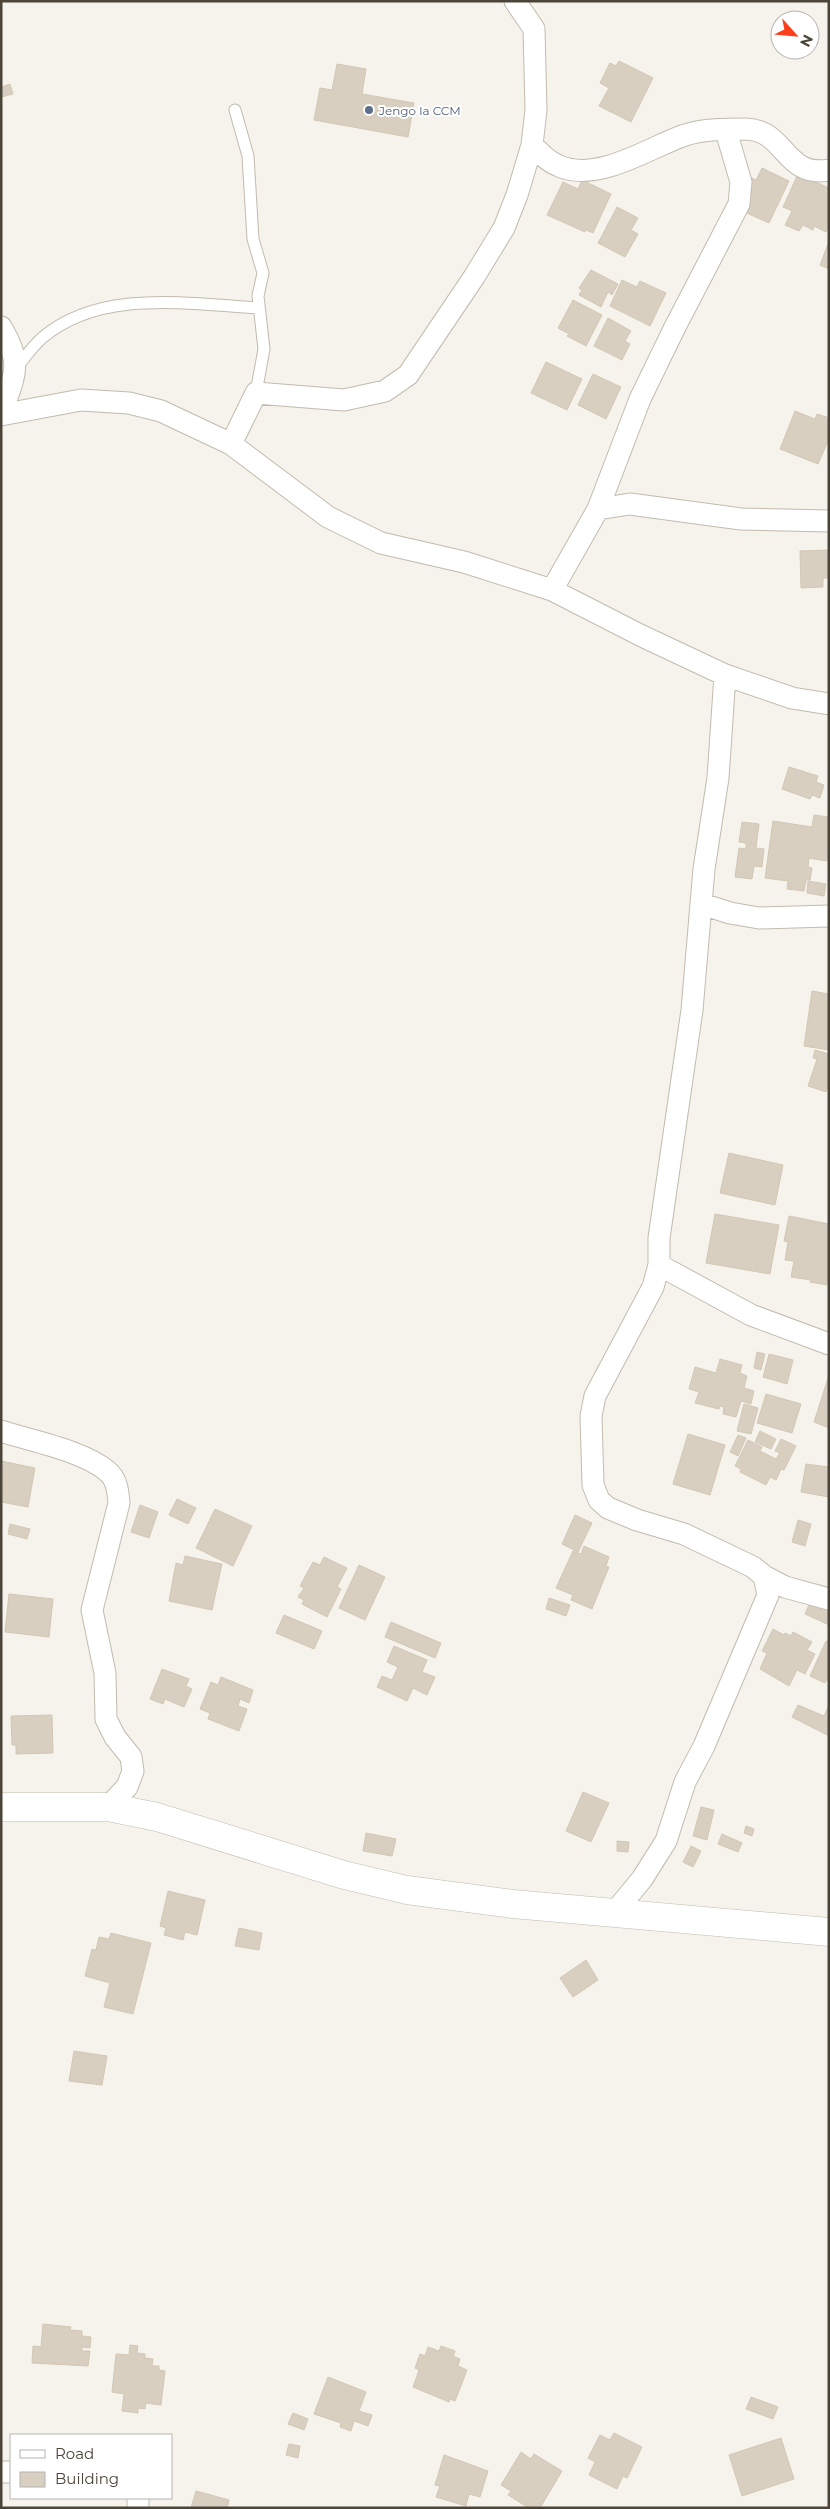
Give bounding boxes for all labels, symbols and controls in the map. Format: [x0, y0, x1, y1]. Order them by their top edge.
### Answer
north arrow [770, 10, 820, 60]
text: N [796, 32, 817, 50]
place label: Jengo la CCM [378, 103, 461, 118]
marker: Jengo la CCM [363, 104, 375, 116]
legend [10, 2434, 172, 2499]
text: Road [55, 2444, 94, 2463]
text: Building [55, 2469, 119, 2488]

